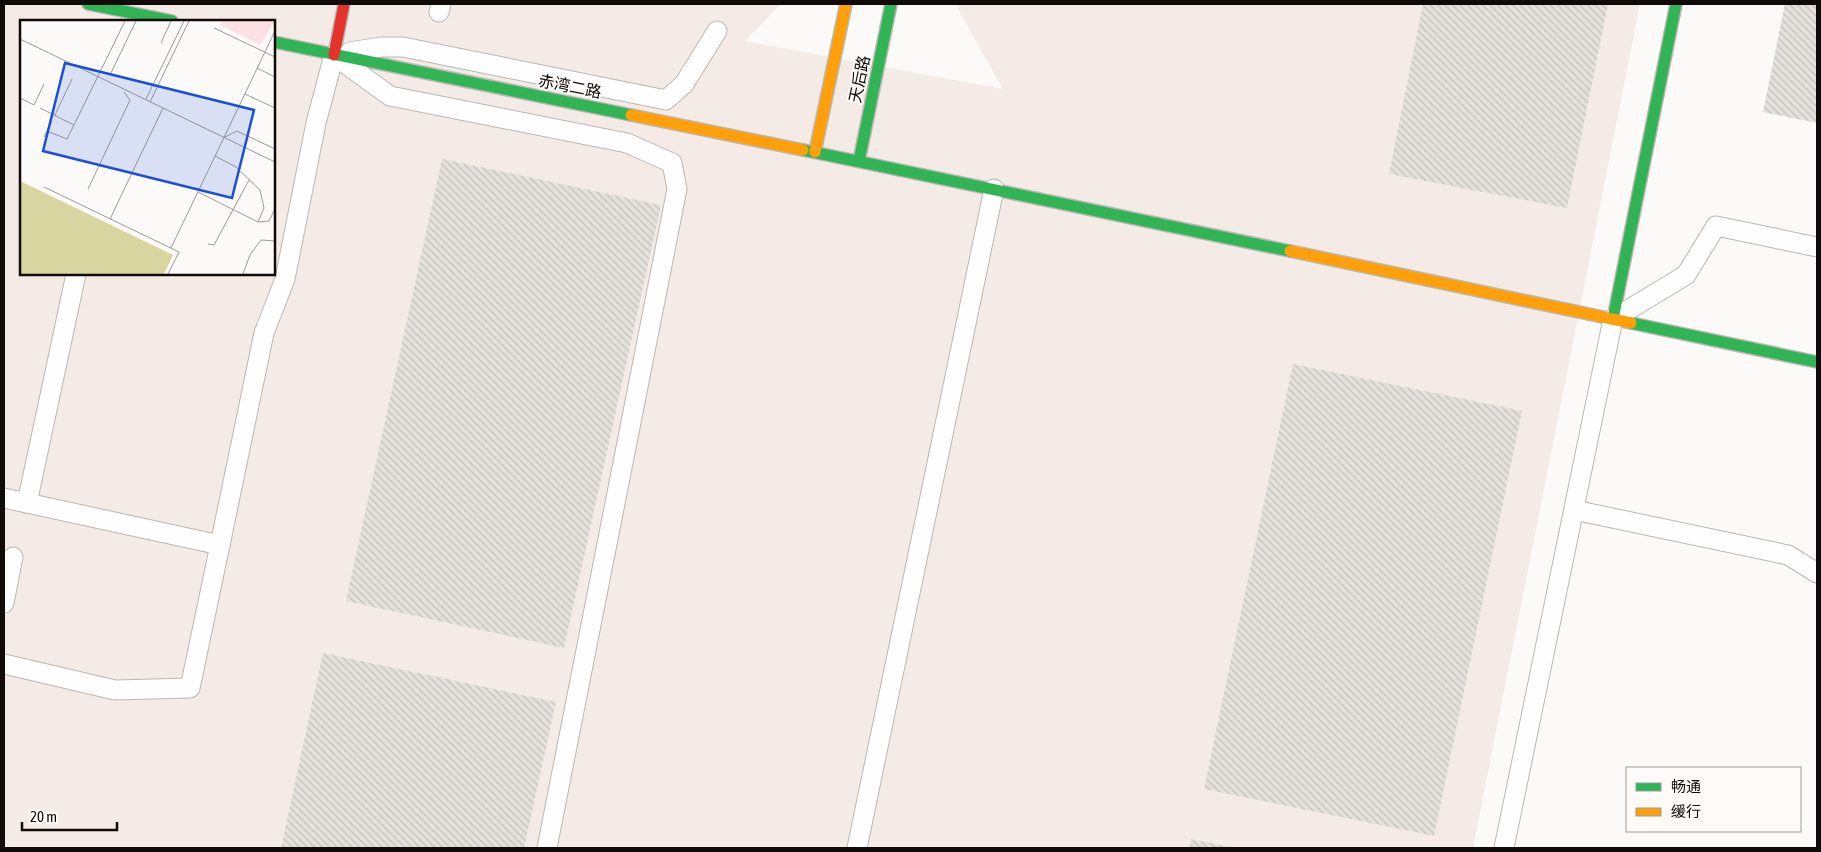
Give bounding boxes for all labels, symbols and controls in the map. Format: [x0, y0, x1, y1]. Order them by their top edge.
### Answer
inset map [20, 20, 275, 275]
street label: 天后路 [845, 54, 873, 104]
street label: 赤湾二路 [537, 71, 603, 101]
legend [1626, 767, 1801, 832]
text: 畅通 [1671, 778, 1701, 795]
scale bar [22, 800, 118, 832]
text: 缓行 [1671, 803, 1701, 820]
text: 20 m [30, 808, 57, 825]

